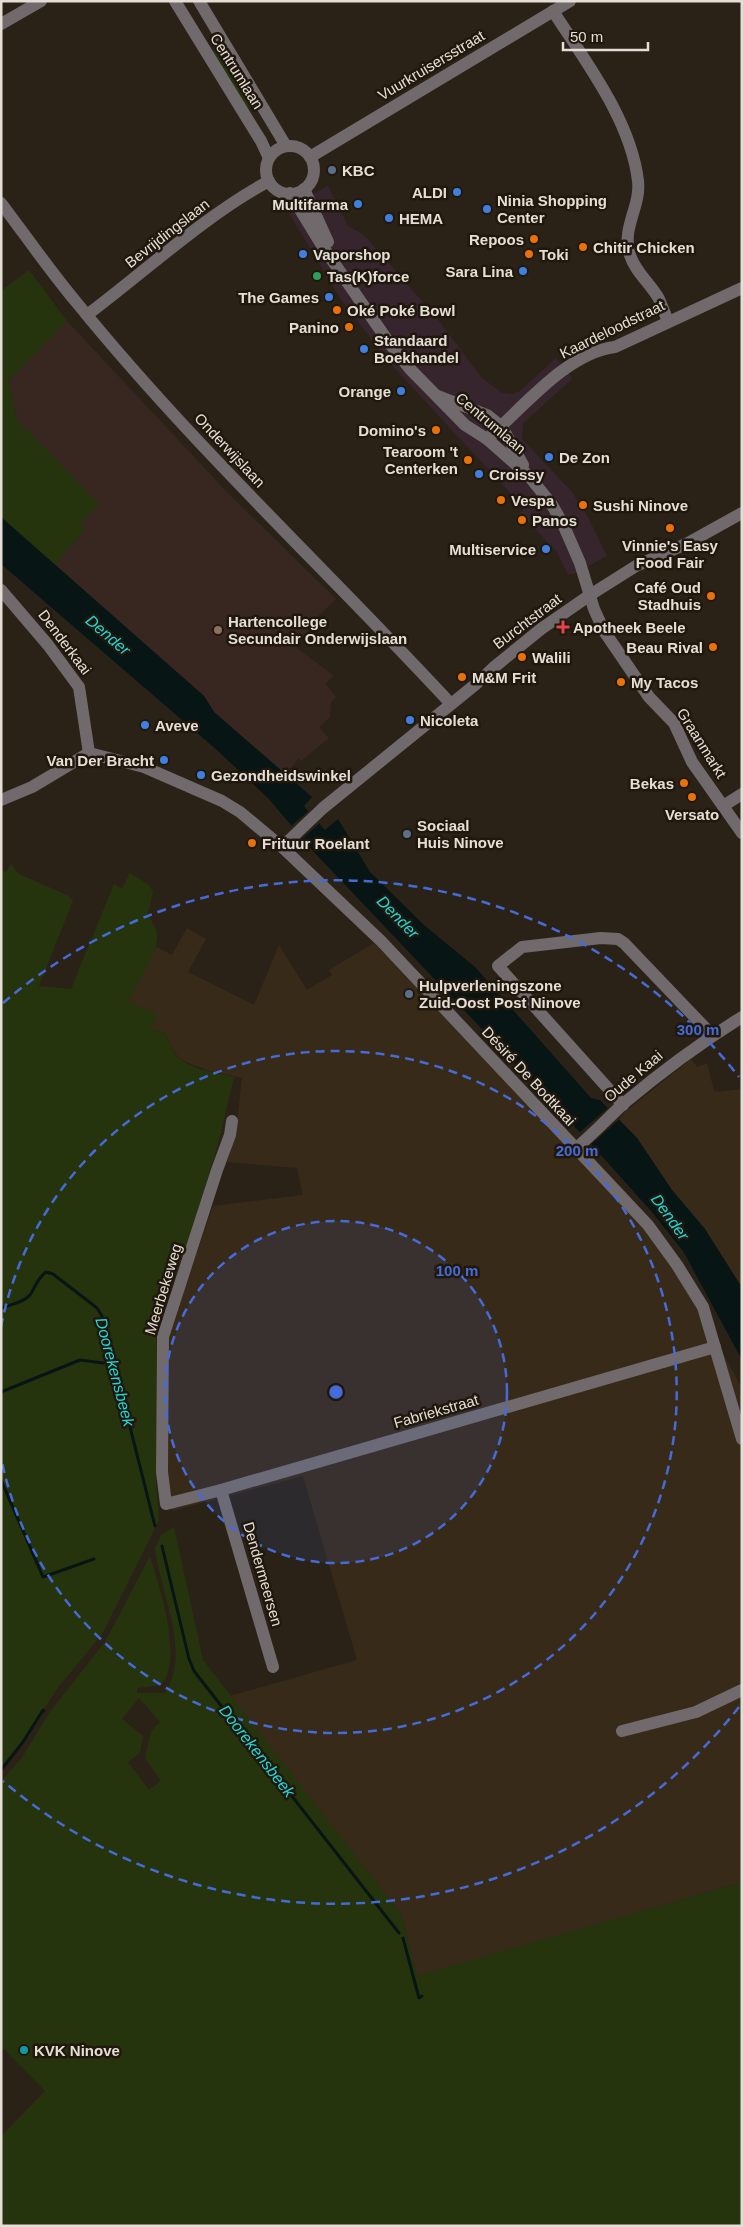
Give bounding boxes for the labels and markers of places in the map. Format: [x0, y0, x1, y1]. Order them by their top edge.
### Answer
place label: KBC [342, 162, 375, 179]
marker: KBC [326, 164, 338, 176]
place label: ALDI [412, 184, 447, 201]
marker: ALDI [451, 186, 463, 198]
place label: Ninia Shopping Center [497, 192, 607, 226]
place label: Multifarma [272, 196, 349, 213]
marker: Multifarma [352, 198, 364, 210]
marker: Ninia Shopping Center [481, 203, 493, 215]
place label: HEMA [399, 210, 443, 227]
marker: HEMA [383, 212, 395, 224]
place label: Repoos [469, 231, 524, 248]
marker: Repoos [528, 233, 540, 245]
place label: Chitir Chicken [593, 239, 695, 256]
marker: Chitir Chicken [577, 241, 589, 253]
place label: Vaporshop [313, 246, 391, 263]
place label: Toki [539, 246, 569, 263]
marker: Vaporshop [297, 248, 309, 260]
marker: Toki [523, 248, 535, 260]
place label: Sara Lina [445, 263, 514, 280]
marker: Sara Lina [517, 265, 529, 277]
place label: Tas(K)force [327, 268, 409, 285]
marker: Tas(K)force [311, 270, 323, 282]
place label: The Games [238, 289, 319, 306]
marker: The Games [323, 291, 335, 303]
place label: Oké Poké Bowl [347, 302, 455, 319]
marker: Oké Poké Bowl [331, 304, 343, 316]
place label: Panino [289, 319, 339, 336]
marker: Panino [343, 321, 355, 333]
place label: Standaard Boekhandel [374, 332, 459, 366]
marker: Standaard Boekhandel [358, 343, 370, 355]
place label: Orange [338, 383, 391, 400]
marker: Orange [395, 385, 407, 397]
place label: Domino's [358, 422, 426, 439]
marker: Domino's [430, 424, 442, 436]
place label: Tearoom 't Centerken [383, 443, 458, 477]
place label: De Zon [559, 449, 610, 466]
marker: De Zon [543, 451, 555, 463]
marker: Tearoom 't Centerken [462, 454, 474, 466]
place label: Croissy [489, 466, 545, 483]
marker: Croissy [473, 468, 485, 480]
place label: Vespa [511, 492, 555, 509]
marker: Vespa [495, 494, 507, 506]
place label: Sushi Ninove [593, 497, 688, 514]
marker: Sushi Ninove [577, 499, 589, 511]
place label: Panos [532, 512, 577, 529]
marker: Panos [516, 514, 528, 526]
marker: Vinnie's Easy Food Fair [664, 522, 676, 534]
place label: Vinnie's Easy Food Fair [622, 537, 719, 571]
place label: Multiservice [449, 541, 536, 558]
marker: Multiservice [540, 543, 552, 555]
place label: Café Oud Stadhuis [634, 579, 701, 613]
marker: Café Oud Stadhuis [705, 590, 717, 602]
place label: Hartencollege Secundair Onderwijslaan [228, 613, 407, 647]
place label: Apotheek Beele [573, 619, 686, 636]
marker: Apotheek Beele [557, 621, 569, 633]
marker: Hartencollege Secundair Onderwijslaan [212, 624, 224, 636]
place label: Beau Rival [626, 639, 703, 656]
marker: Beau Rival [707, 641, 719, 653]
place label: Walili [532, 649, 571, 666]
marker: Walili [516, 651, 528, 663]
place label: M&M Frit [472, 669, 536, 686]
marker: M&M Frit [456, 671, 468, 683]
place label: My Tacos [631, 674, 698, 691]
marker: My Tacos [615, 676, 627, 688]
place label: Nicoleta [420, 712, 479, 729]
marker: Nicoleta [404, 714, 416, 726]
place label: Aveve [155, 717, 199, 734]
marker: Aveve [139, 719, 151, 731]
place label: Van Der Bracht [46, 752, 154, 769]
marker: Van Der Bracht [158, 754, 170, 766]
place label: Gezondheidswinkel [211, 767, 351, 784]
marker: Gezondheidswinkel [195, 769, 207, 781]
place label: Bekas [630, 775, 674, 792]
marker: Bekas [678, 777, 690, 789]
marker: Versato [686, 791, 698, 803]
place label: Versato [665, 806, 719, 823]
place label: Sociaal Huis Ninove [417, 817, 504, 851]
marker: Sociaal Huis Ninove [401, 828, 413, 840]
place label: Frituur Roelant [262, 835, 370, 852]
marker: Frituur Roelant [246, 837, 258, 849]
place label: Hulpverleningszone Zuid-Oost Post Ninove [419, 977, 581, 1011]
marker: Hulpverleningszone Zuid-Oost Post Ninove [403, 988, 415, 1000]
centre of rings [327, 1383, 345, 1401]
place label: KVK Ninove [34, 2042, 120, 2059]
marker: KVK Ninove [18, 2044, 30, 2056]

